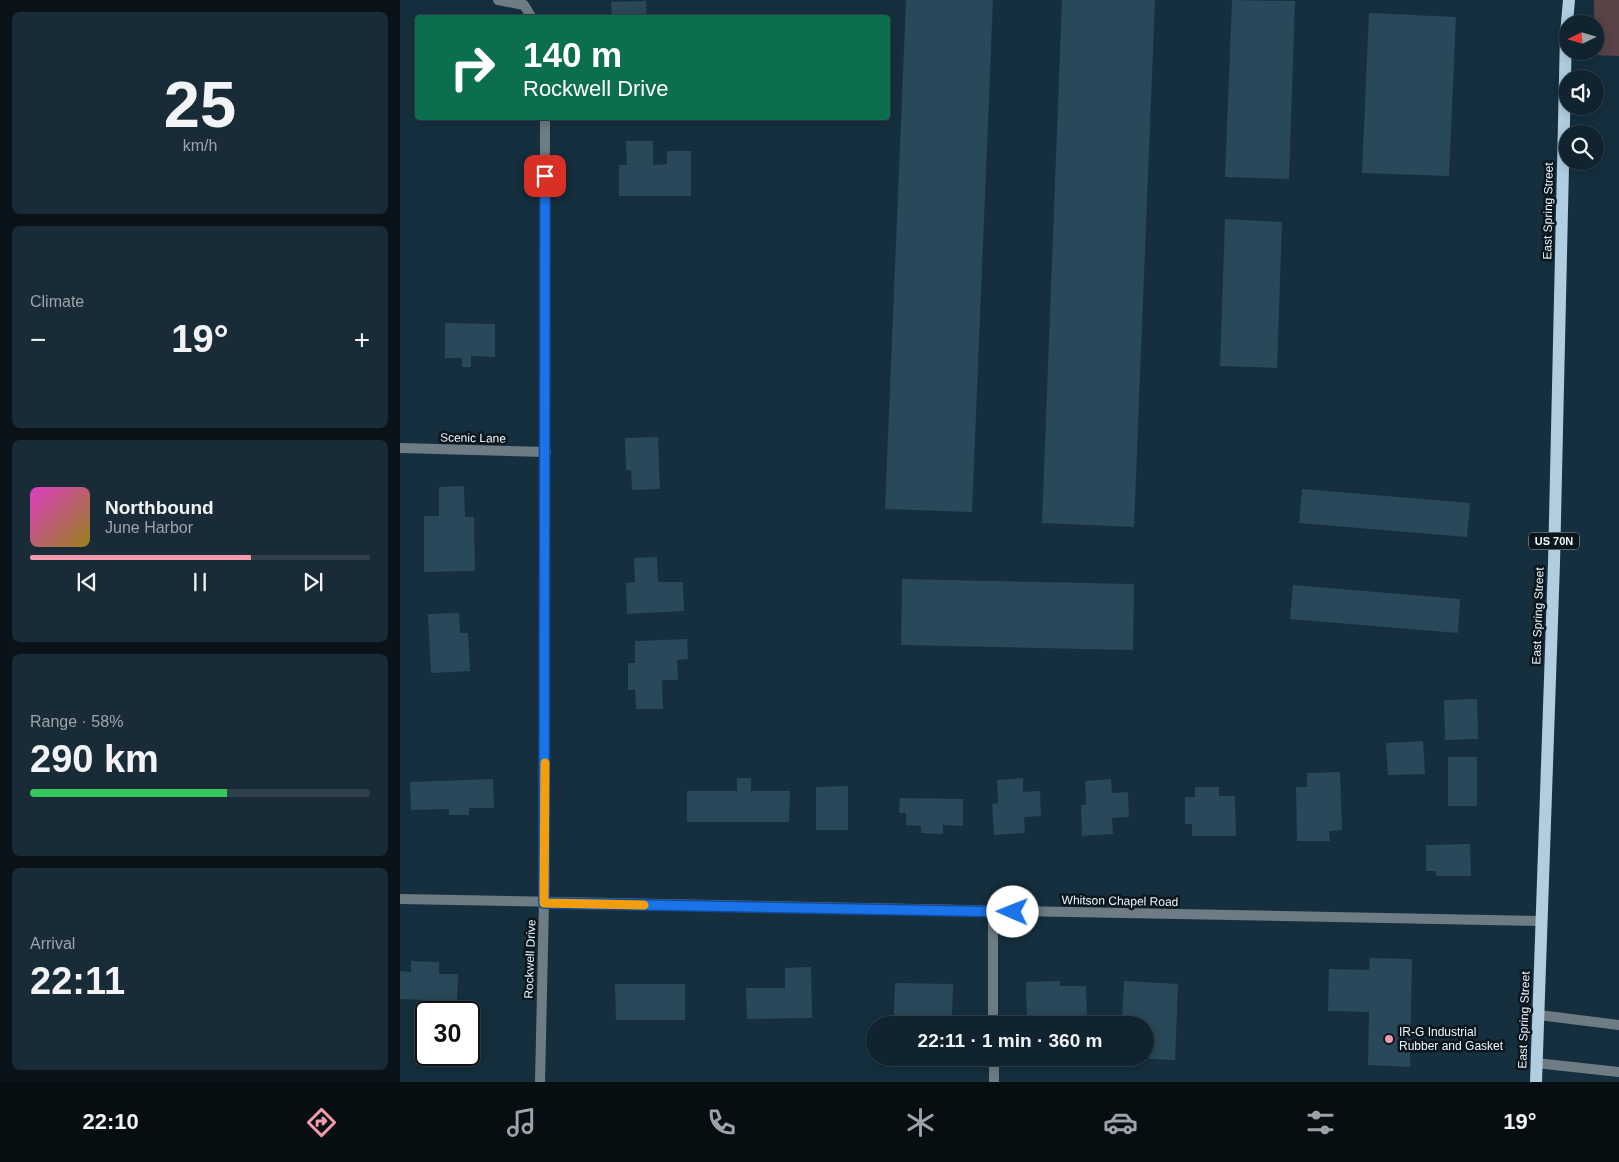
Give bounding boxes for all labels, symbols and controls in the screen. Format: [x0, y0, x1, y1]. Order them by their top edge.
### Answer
north arrow [1559, 15, 1604, 60]
map controls [1559, 15, 1604, 170]
icon: right [440, 35, 505, 100]
text: 140 m [523, 35, 622, 74]
text: 25 [164, 68, 236, 141]
button: sound [1559, 70, 1604, 115]
text: Rockwell Drive [523, 76, 668, 101]
button: search [1559, 125, 1604, 170]
text: km/h [183, 137, 217, 154]
pin [524, 155, 566, 197]
icon: arrive [531, 162, 559, 190]
street label: East Spring Street [1540, 162, 1556, 260]
text: Climate [30, 293, 84, 310]
text: 19° [171, 318, 229, 360]
text: − [30, 324, 46, 355]
text: + [354, 324, 370, 355]
street label: Scenic Lane [440, 430, 506, 446]
text: Northbound [105, 497, 214, 518]
text: June Harbor [105, 519, 193, 536]
road number: US 70N [1529, 532, 1579, 550]
street label: East Spring Street [1529, 566, 1547, 665]
icon: previous [73, 568, 101, 596]
icon: pause [186, 568, 214, 596]
icon: next [299, 568, 327, 596]
text: Range · 58% [30, 713, 123, 730]
text: 290 km [30, 738, 159, 780]
position arrow [986, 885, 1038, 937]
street label: Whitson Chapel Road [1062, 893, 1178, 909]
street label: Rockwell Drive [522, 919, 538, 999]
text: Arrival [30, 935, 75, 952]
text: 22:11 [30, 960, 125, 1002]
street label: East Spring Street [1515, 970, 1533, 1069]
speed limit sign: 30 [415, 1001, 480, 1066]
place label: IR-G Industrial Rubber and Gasket [1399, 1025, 1504, 1053]
text: 22:11 · 1 min · 360 m [918, 1030, 1102, 1051]
marker: IR-G Industrial Rubber and Gasket [1383, 1033, 1395, 1045]
icon: directions [304, 1105, 339, 1140]
icon: music [504, 1105, 539, 1140]
icon: phone [704, 1105, 739, 1140]
icon: climate [903, 1105, 938, 1140]
icon: car [1103, 1105, 1138, 1140]
icon: filters [1303, 1105, 1338, 1140]
text: 22:10 [82, 1109, 139, 1134]
text: 19° [1503, 1109, 1536, 1134]

